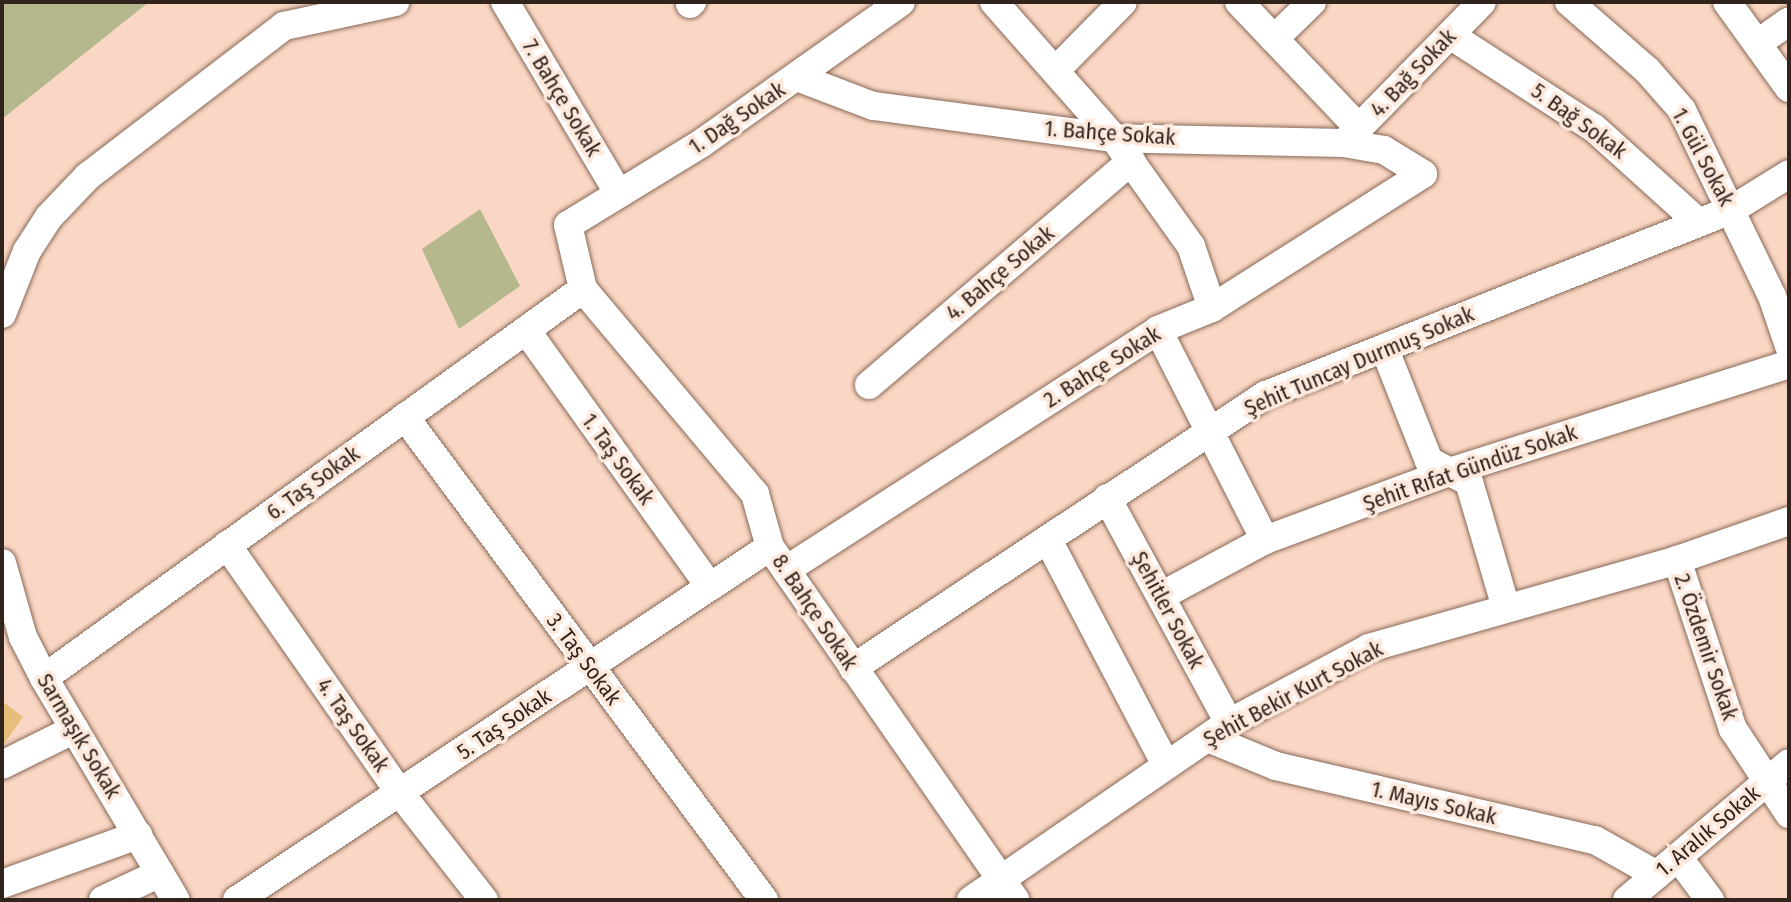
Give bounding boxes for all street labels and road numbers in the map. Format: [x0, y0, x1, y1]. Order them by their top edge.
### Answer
street label: 4. Bağ Sokak [1365, 24, 1461, 122]
street label: 7. Bahçe Sokak [517, 35, 607, 161]
street label: 1. Dağ Sokak [684, 76, 790, 160]
street label: 5. Bağ Sokak [1526, 78, 1632, 164]
street label: 1. Gül Sokak [1666, 104, 1740, 210]
street label: 1. Bahçe Sokak [1044, 115, 1176, 151]
street label: 4. Bahçe Sokak [940, 220, 1060, 326]
street label: Şehit Tuncay Durmuş Sokak [1240, 301, 1478, 421]
street label: 2. Bahçe Sokak [1039, 321, 1165, 413]
street label: 1. Taş Sokak [576, 408, 660, 510]
street label: Şehit Rıfat Gündüz Sokak [1360, 419, 1580, 517]
street label: 6. Taş Sokak [261, 440, 365, 526]
street label: Şehitler Sokak [1126, 547, 1210, 673]
street label: 8. Bahçe Sokak [767, 549, 863, 675]
street label: 2. Özdemir Sokak [1669, 570, 1743, 724]
street label: 3. Taş Sokak [541, 608, 627, 710]
street label: Şehit Bekir Kurt Sokak [1199, 636, 1387, 752]
street label: Sarmaşık Sokak [31, 669, 127, 803]
street label: 4. Taş Sokak [311, 673, 395, 777]
street label: 5. Taş Sokak [452, 683, 556, 765]
street label: 1. Mayıs Sokak [1369, 776, 1499, 830]
street label: 1. Aralık Sokak [1651, 780, 1765, 882]

